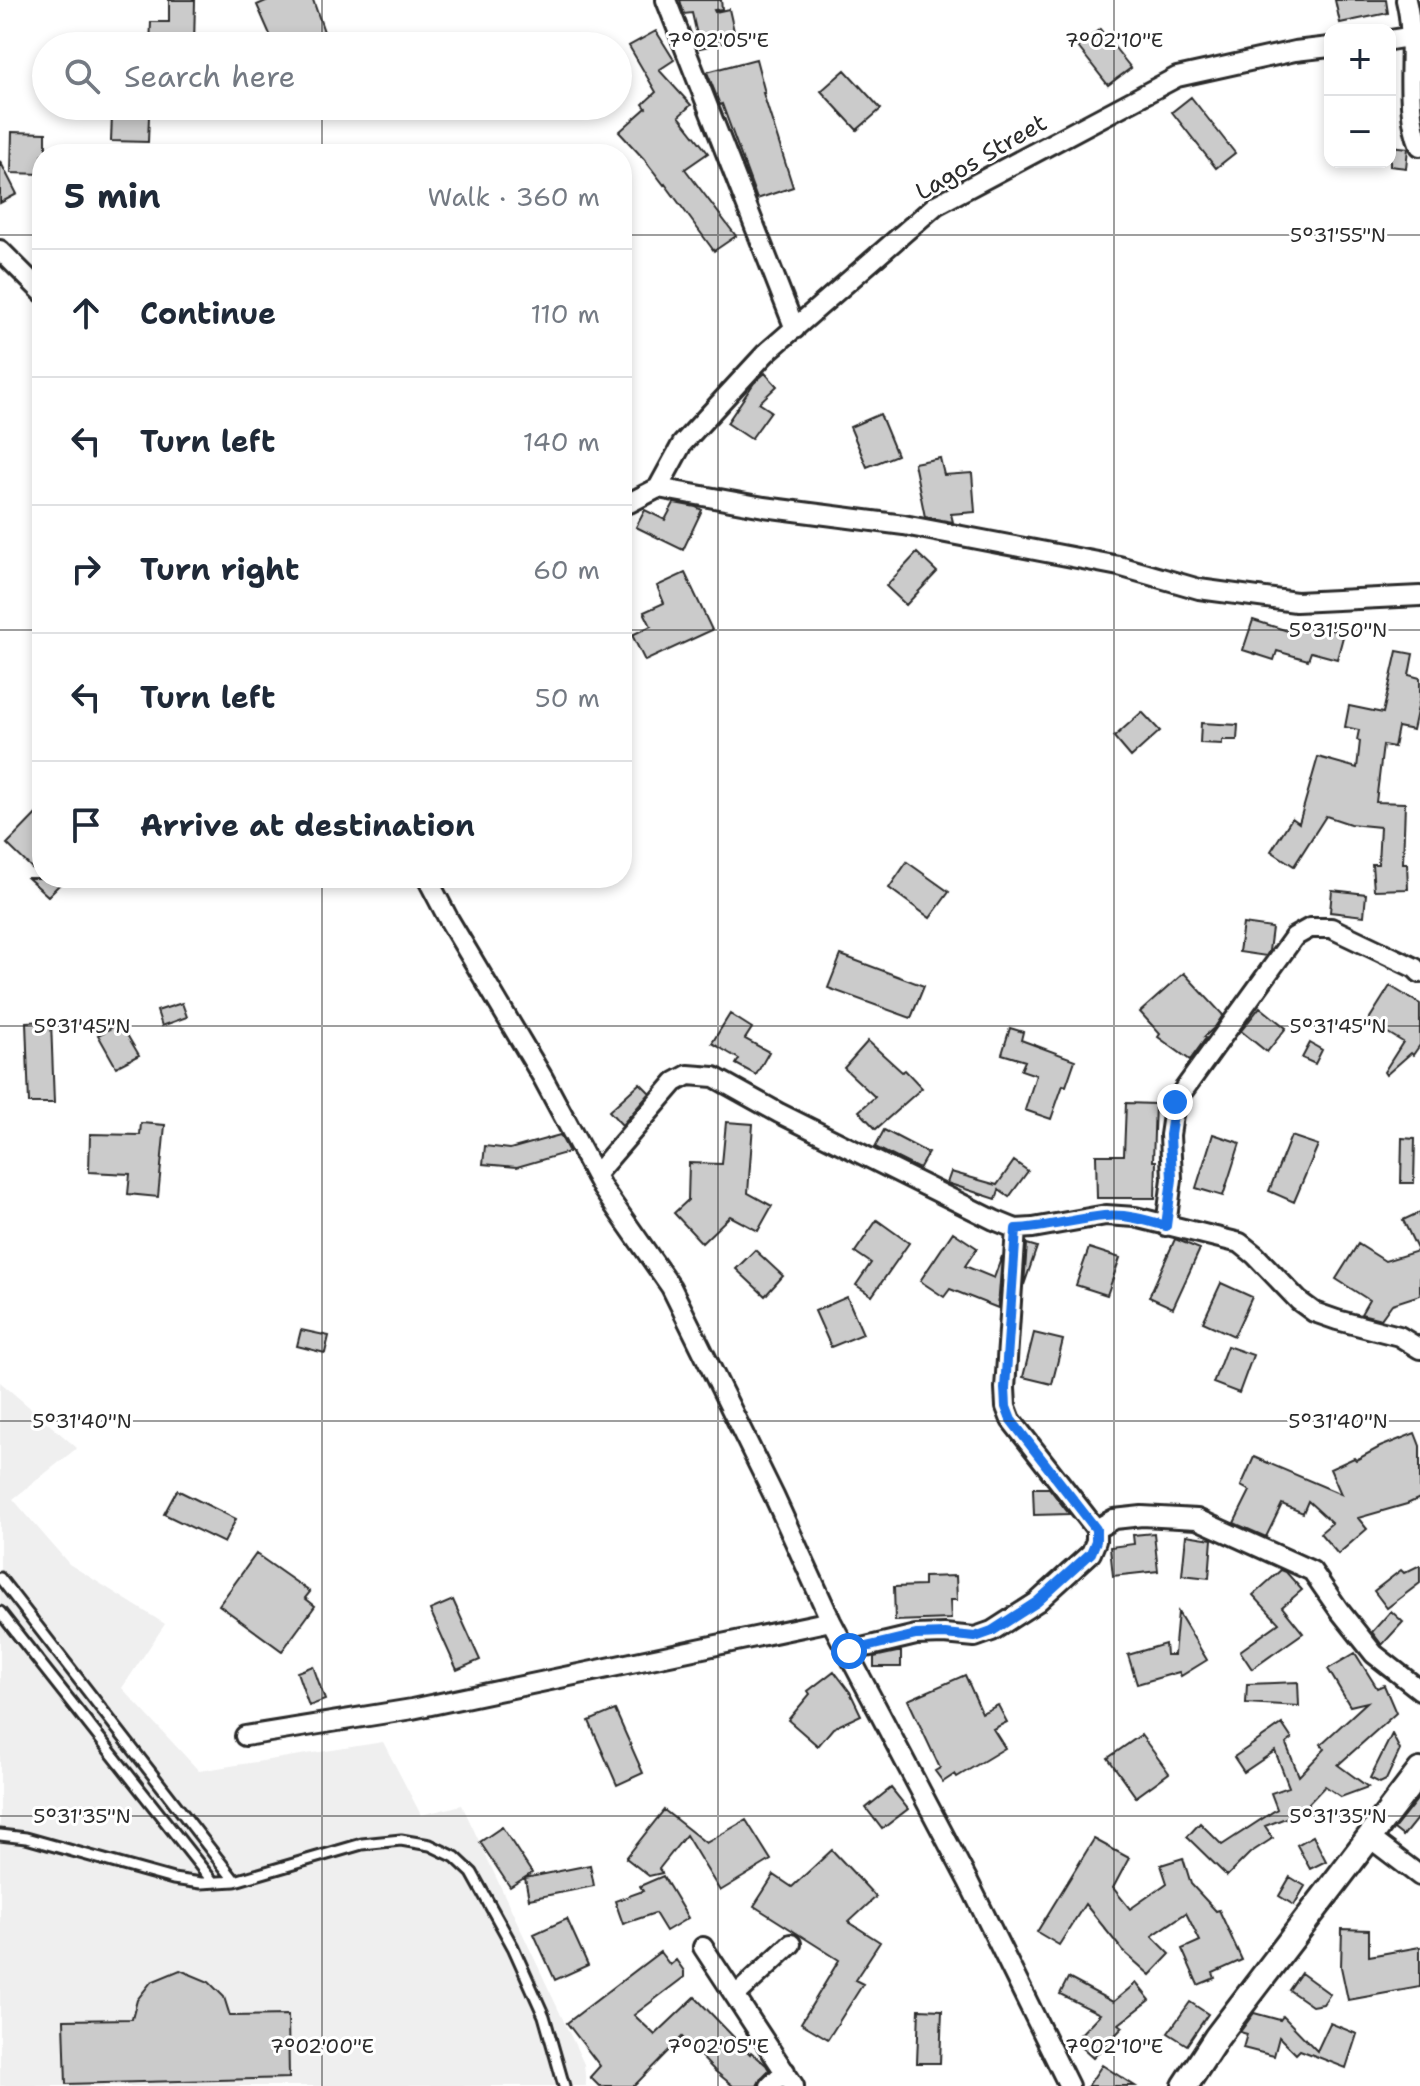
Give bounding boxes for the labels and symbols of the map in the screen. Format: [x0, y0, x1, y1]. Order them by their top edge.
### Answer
text: 7°02'05"E [667, 27, 769, 53]
text: 7°02'10"E [1065, 27, 1163, 53]
street label: Lagos Street [909, 106, 1053, 208]
text: 5°31'55"N [1290, 222, 1386, 248]
text: 5°31'50"N [1289, 617, 1387, 643]
text: 5°31'45"N [33, 1013, 131, 1039]
text: 5°31'45"N [1289, 1013, 1387, 1039]
route end [1157, 1084, 1193, 1120]
text: 5°31'40"N [32, 1408, 132, 1434]
text: 5°31'40"N [1288, 1408, 1388, 1434]
route start [831, 1633, 867, 1669]
text: 5°31'35"N [33, 1803, 131, 1829]
text: 5°31'35"N [1289, 1803, 1387, 1829]
text: 7°02'00"E [270, 2033, 374, 2059]
text: 7°02'05"E [667, 2033, 769, 2059]
text: 7°02'10"E [1065, 2033, 1163, 2059]

